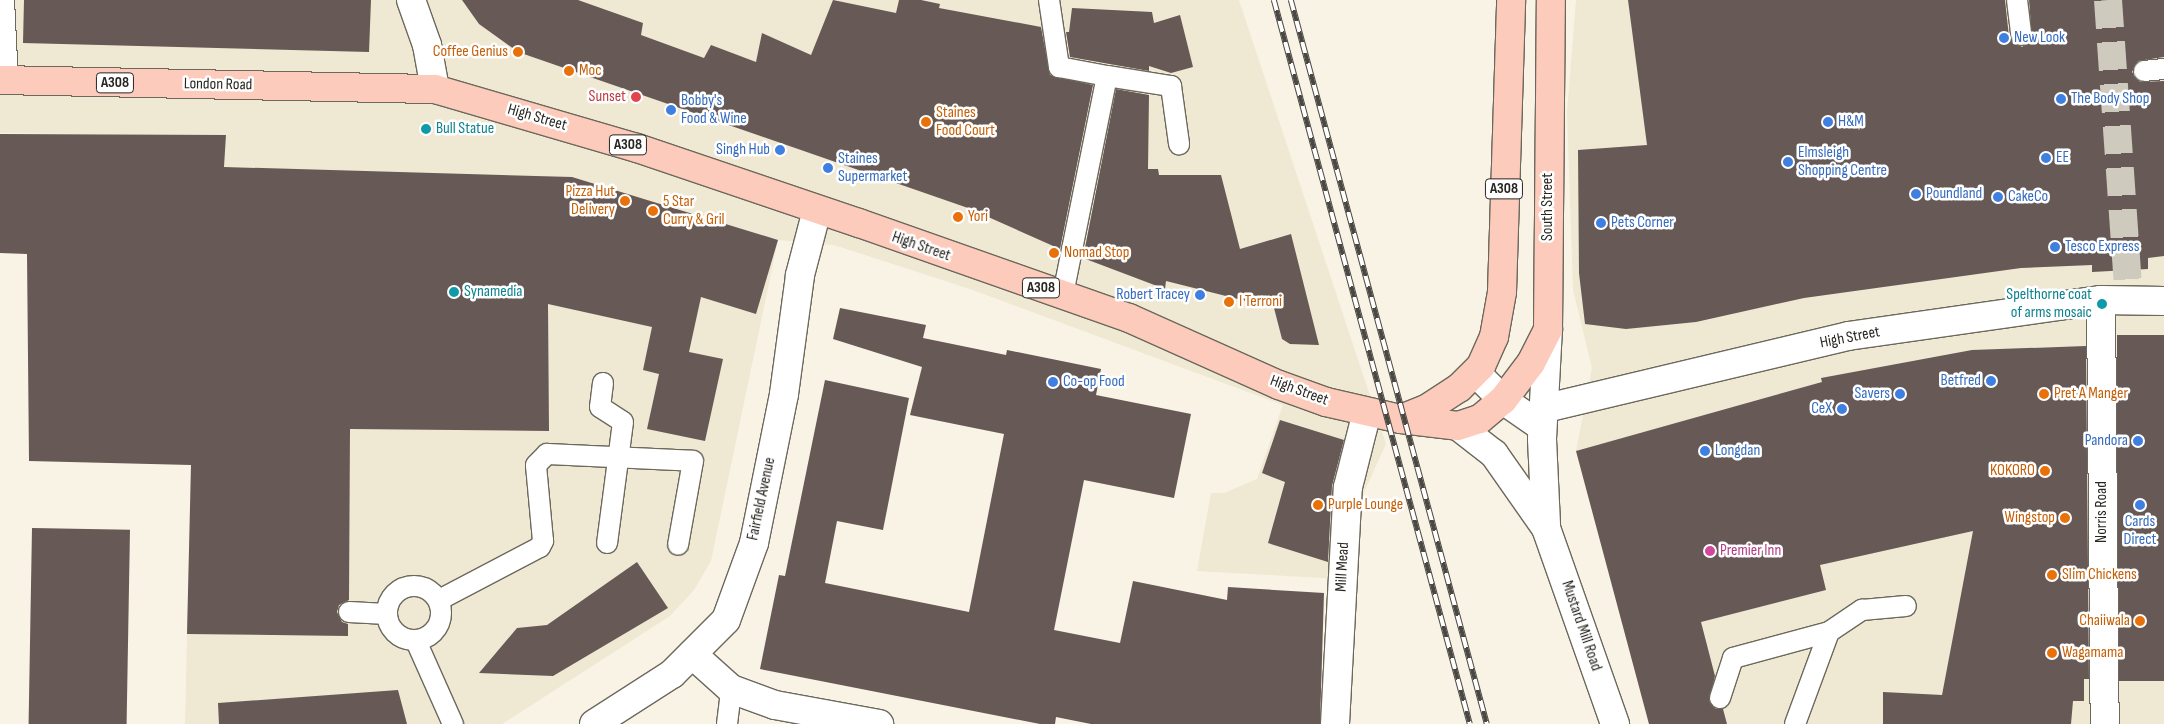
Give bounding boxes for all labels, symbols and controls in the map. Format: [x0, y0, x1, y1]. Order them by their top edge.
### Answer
place label: New Look [2014, 28, 2065, 48]
marker: New Look [1998, 32, 2010, 44]
place label: Coffee Genius [433, 42, 508, 62]
marker: Coffee Genius [512, 46, 524, 58]
place label: Moc [579, 61, 602, 81]
marker: Moc [563, 65, 575, 77]
road number: A308 [95, 70, 135, 96]
street label: London Road [184, 75, 252, 95]
place label: Sunset [589, 87, 626, 107]
place label: The Body Shop [2071, 89, 2149, 109]
marker: Sunset [630, 91, 642, 103]
place label: Bobby's Food & Wine [681, 91, 747, 129]
marker: The Body Shop [2055, 93, 2067, 105]
street label: High Street [505, 100, 569, 136]
place label: Staines Food Court [936, 103, 995, 141]
marker: Bobby's Food & Wine [665, 104, 677, 116]
place label: H&M [1838, 112, 1864, 132]
marker: Staines Food Court [920, 116, 932, 128]
marker: H&M [1822, 116, 1834, 128]
place label: Bull Statue [436, 119, 494, 139]
marker: Bull Statue [420, 123, 432, 135]
road number: A308 [608, 132, 648, 158]
place label: Singh Hub [716, 140, 770, 160]
place label: Elmsleigh Shopping Centre [1798, 143, 1887, 181]
marker: Singh Hub [774, 144, 786, 156]
place label: EE [2056, 148, 2069, 168]
place label: Staines Supermarket [838, 149, 907, 187]
marker: EE [2040, 152, 2052, 164]
marker: Elmsleigh Shopping Centre [1782, 156, 1794, 168]
marker: Staines Supermarket [822, 162, 834, 174]
street label: South Street [1538, 173, 1558, 241]
road number: A308 [1484, 176, 1524, 202]
place label: Pizza Hut Delivery [565, 182, 615, 220]
place label: Poundland [1926, 184, 1982, 204]
place label: CakeCo [2008, 187, 2048, 207]
marker: Poundland [1910, 188, 1922, 200]
marker: CakeCo [1992, 191, 2004, 203]
place label: 5 Star Curry & Gril [663, 192, 725, 230]
marker: Pizza Hut Delivery [619, 195, 631, 207]
marker: 5 Star Curry & Gril [647, 205, 659, 217]
place label: Yori [968, 207, 988, 227]
marker: Yori [952, 211, 964, 223]
place label: Pets Corner [1611, 213, 1674, 233]
marker: Pets Corner [1595, 217, 1607, 229]
street label: High Street [889, 228, 953, 266]
place label: Tesco Express [2065, 237, 2139, 257]
marker: Tesco Express [2049, 241, 2061, 253]
place label: Nomad Stop [1064, 243, 1129, 263]
marker: Nomad Stop [1048, 247, 1060, 259]
road number: A308 [1021, 276, 1061, 300]
place label: Synamedia [464, 282, 522, 302]
place label: Robert Tracey [1116, 285, 1190, 305]
place label: Spelthorne coat of arms mosaic [2006, 285, 2092, 323]
marker: Synamedia [448, 286, 460, 298]
marker: Robert Tracey [1194, 289, 1206, 301]
place label: I Terroni [1239, 292, 1282, 312]
marker: I Terroni [1223, 296, 1235, 308]
marker: Spelthorne coat of arms mosaic [2096, 298, 2108, 310]
street label: High Street [1818, 323, 1882, 353]
place label: Betfred [1941, 371, 1981, 391]
place label: Co-op Food [1063, 372, 1125, 392]
street label: High Street [1267, 372, 1331, 410]
marker: Betfred [1985, 375, 1997, 387]
marker: Co-op Food [1047, 376, 1059, 388]
place label: Savers [1855, 384, 1890, 404]
place label: Pret A Manger [2054, 384, 2128, 404]
marker: Savers [1894, 388, 1906, 400]
marker: Pret A Manger [2038, 388, 2050, 400]
place label: CeX [1811, 399, 1832, 419]
marker: CeX [1836, 403, 1848, 415]
place label: Pandora [2085, 431, 2128, 451]
marker: Pandora [2132, 435, 2144, 447]
place label: Longdan [1715, 441, 1760, 461]
marker: Longdan [1699, 445, 1711, 457]
street label: Fairfield Avenue [744, 456, 780, 542]
place label: KOKORO [1990, 461, 2035, 481]
marker: KOKORO [2039, 465, 2051, 477]
street label: Norris Road [2092, 481, 2112, 543]
place label: Purple Lounge [1328, 495, 1403, 515]
marker: Purple Lounge [1312, 499, 1324, 511]
marker: Cards Direct [2134, 499, 2146, 511]
place label: Wingstop [2005, 508, 2055, 528]
marker: Wingstop [2059, 512, 2071, 524]
place label: Cards Direct [2124, 512, 2156, 550]
place label: Premier Inn [1720, 541, 1781, 561]
street label: Mill Mead [1332, 542, 1354, 592]
marker: Premier Inn [1704, 545, 1716, 557]
place label: Slim Chickens [2062, 565, 2137, 585]
marker: Slim Chickens [2046, 569, 2058, 581]
street label: Mustard Mill Road [1557, 578, 1605, 674]
place label: Chaiiwala [2079, 611, 2130, 631]
marker: Chaiiwala [2134, 615, 2146, 627]
place label: Wagamama [2062, 643, 2123, 663]
marker: Wagamama [2046, 647, 2058, 659]

